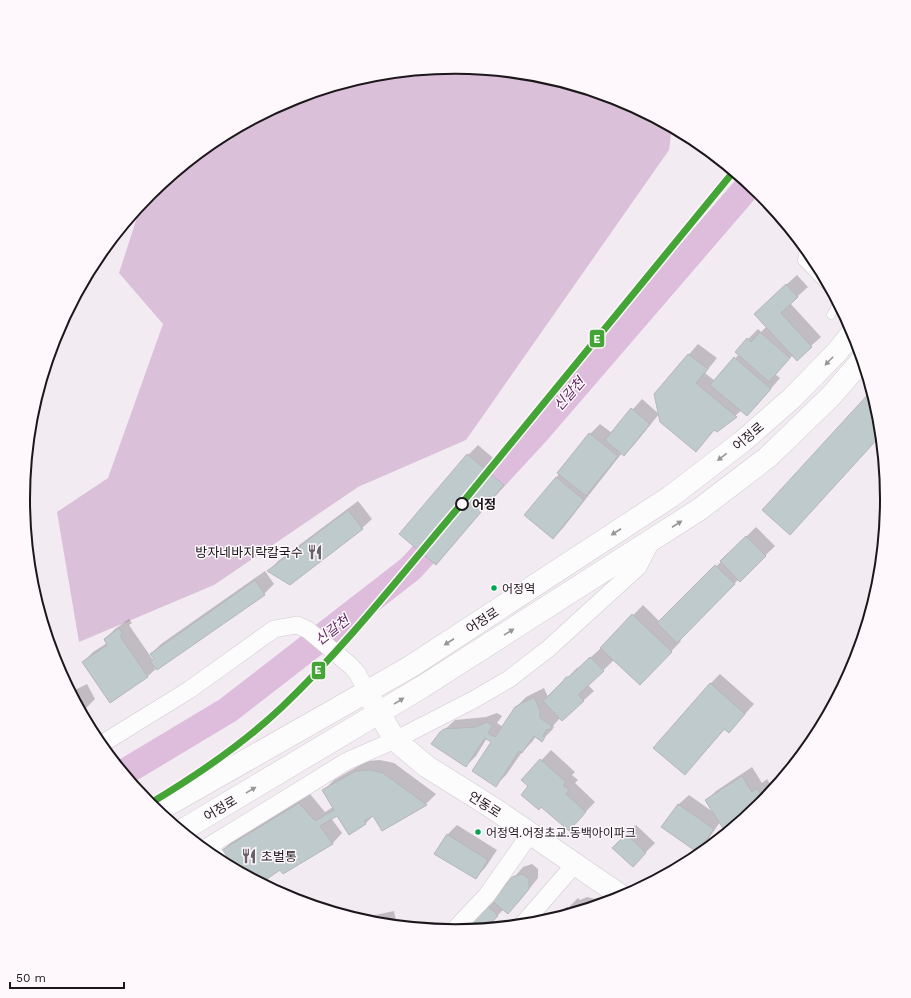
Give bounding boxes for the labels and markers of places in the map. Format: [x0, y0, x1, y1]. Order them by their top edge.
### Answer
marker: 어정 [455, 497, 469, 511]
place label: 어정 [472, 497, 496, 512]
restaurant icon: 방자네바지락칼국수 [306, 543, 324, 561]
place label: 방자네바지락칼국수 [195, 545, 303, 560]
place label: 어정역 [502, 582, 535, 596]
marker: 어정역 [489, 583, 499, 593]
place label: 어정역.어정초교.동백아이파크 [486, 826, 636, 840]
marker: 어정역.어정초교.동백아이파크 [473, 827, 483, 837]
restaurant icon: 초벌통 [240, 847, 258, 865]
place label: 초벌통 [261, 849, 297, 864]

